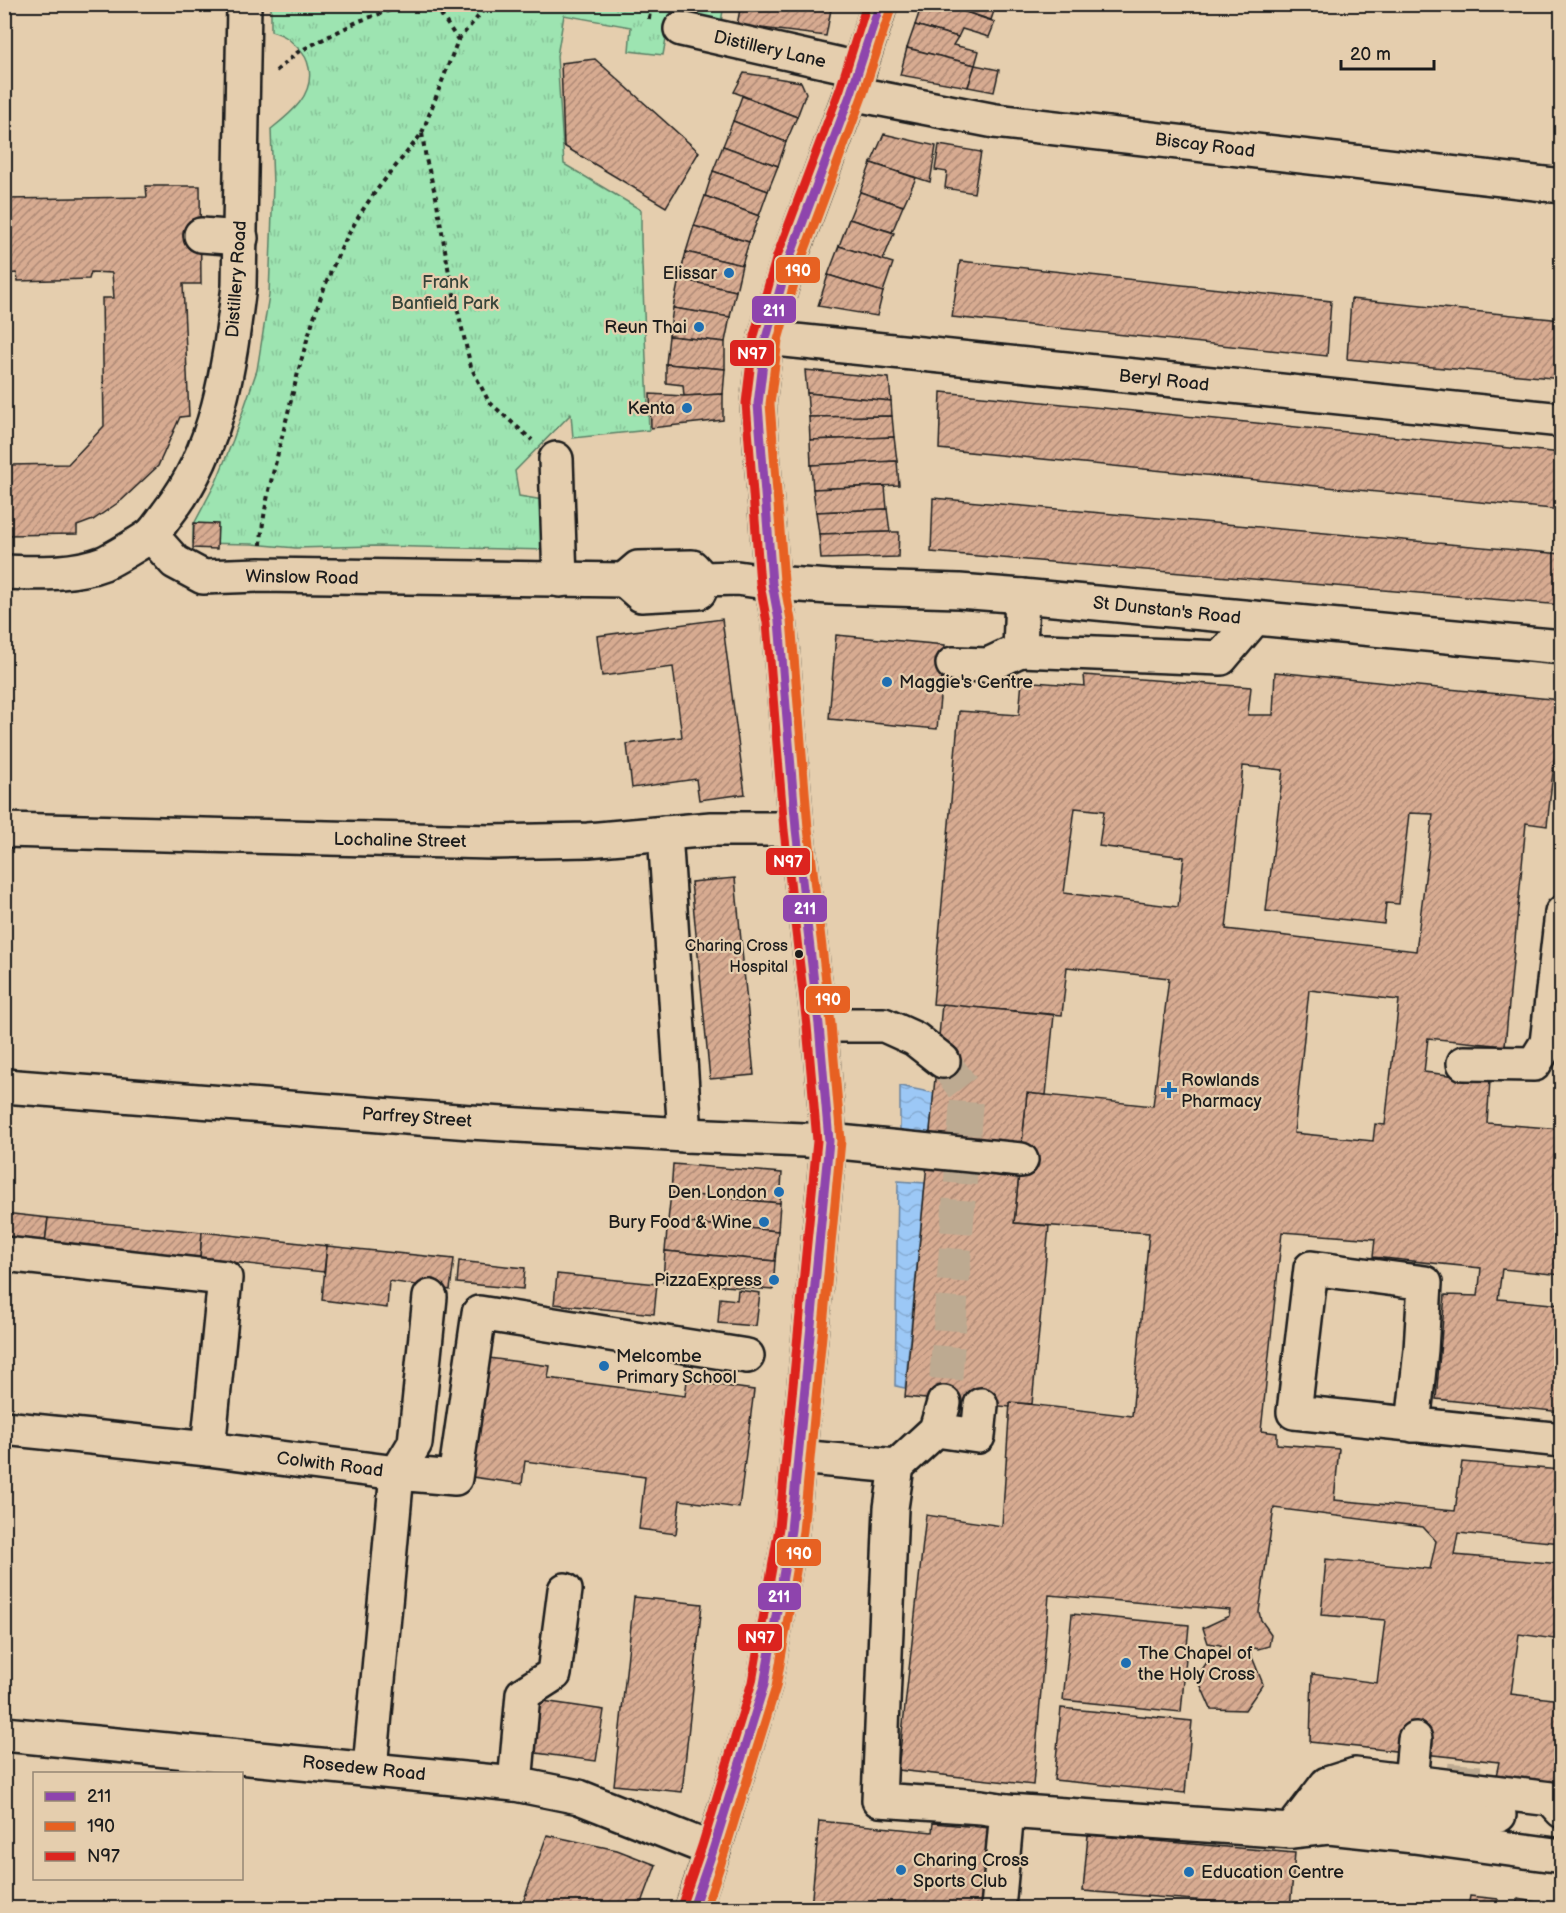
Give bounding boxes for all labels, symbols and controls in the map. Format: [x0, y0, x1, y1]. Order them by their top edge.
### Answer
street label: Distillery Lane [712, 26, 828, 73]
scale bar [1341, 33, 1434, 71]
text: 20 m [1350, 44, 1391, 65]
street label: Biscay Road [1154, 129, 1256, 162]
street label: Distillery Road [222, 220, 251, 338]
line badge: 190 [775, 256, 821, 284]
text: 190 [785, 262, 811, 281]
place label: Elissar [662, 263, 718, 284]
marker: Elissar [722, 266, 736, 280]
park label: Frank Banfield Park [391, 272, 499, 314]
line badge: 211 [751, 295, 797, 324]
text: 211 [763, 302, 785, 321]
place label: Reun Thai [604, 317, 687, 338]
marker: Reun Thai [692, 320, 706, 334]
line badge: N97 [729, 339, 775, 367]
text: N97 [737, 345, 767, 364]
street label: Beryl Road [1118, 365, 1210, 396]
place label: Kenta [628, 398, 675, 419]
marker: Kenta [680, 401, 694, 415]
street label: Winslow Road [245, 566, 359, 589]
street label: St Dunstan's Road [1092, 592, 1242, 629]
place label: Maggie's Centre [899, 672, 1033, 693]
marker: Maggie's Centre [880, 675, 894, 689]
street label: Lochaline Street [333, 829, 467, 852]
line badge: N97 [765, 847, 811, 876]
text: N97 [773, 853, 803, 872]
line badge: 211 [782, 894, 828, 923]
text: 211 [794, 900, 816, 919]
place label: Charing Cross Hospital [685, 937, 788, 977]
marker: Charing Cross Hospital [793, 948, 805, 960]
line badge: 190 [805, 985, 851, 1014]
text: 190 [815, 991, 841, 1010]
place label: Rowlands Pharmacy [1181, 1070, 1262, 1112]
marker: Rowlands Pharmacy [1162, 1083, 1176, 1097]
street label: Parfrey Street [361, 1103, 473, 1132]
place label: Den London [668, 1182, 767, 1203]
marker: Den London [772, 1185, 786, 1199]
place label: Bury Food & Wine [608, 1212, 752, 1233]
marker: Bury Food & Wine [757, 1215, 771, 1229]
place label: PizzaExpress [654, 1270, 762, 1291]
marker: PizzaExpress [767, 1273, 781, 1287]
place label: Melcombe Primary School [616, 1346, 737, 1388]
marker: Melcombe Primary School [597, 1359, 611, 1373]
street label: Colwith Road [275, 1448, 384, 1481]
line badge: 190 [776, 1538, 822, 1567]
text: 190 [786, 1545, 812, 1564]
line badge: 211 [757, 1582, 802, 1611]
text: 211 [768, 1588, 790, 1607]
line badge: N97 [737, 1623, 783, 1652]
text: N97 [745, 1629, 775, 1648]
place label: The Chapel of the Holy Cross [1138, 1643, 1255, 1685]
marker: The Chapel of the Holy Cross [1119, 1656, 1133, 1670]
street label: Rosedew Road [301, 1752, 427, 1785]
legend [33, 1772, 243, 1880]
text: 211 [87, 1786, 111, 1807]
text: 190 [87, 1816, 115, 1837]
text: N97 [87, 1846, 120, 1867]
place label: Charing Cross Sports Club [913, 1850, 1029, 1892]
place label: Education Centre [1201, 1862, 1344, 1883]
marker: Charing Cross Sports Club [894, 1863, 908, 1877]
marker: Education Centre [1182, 1865, 1196, 1879]

